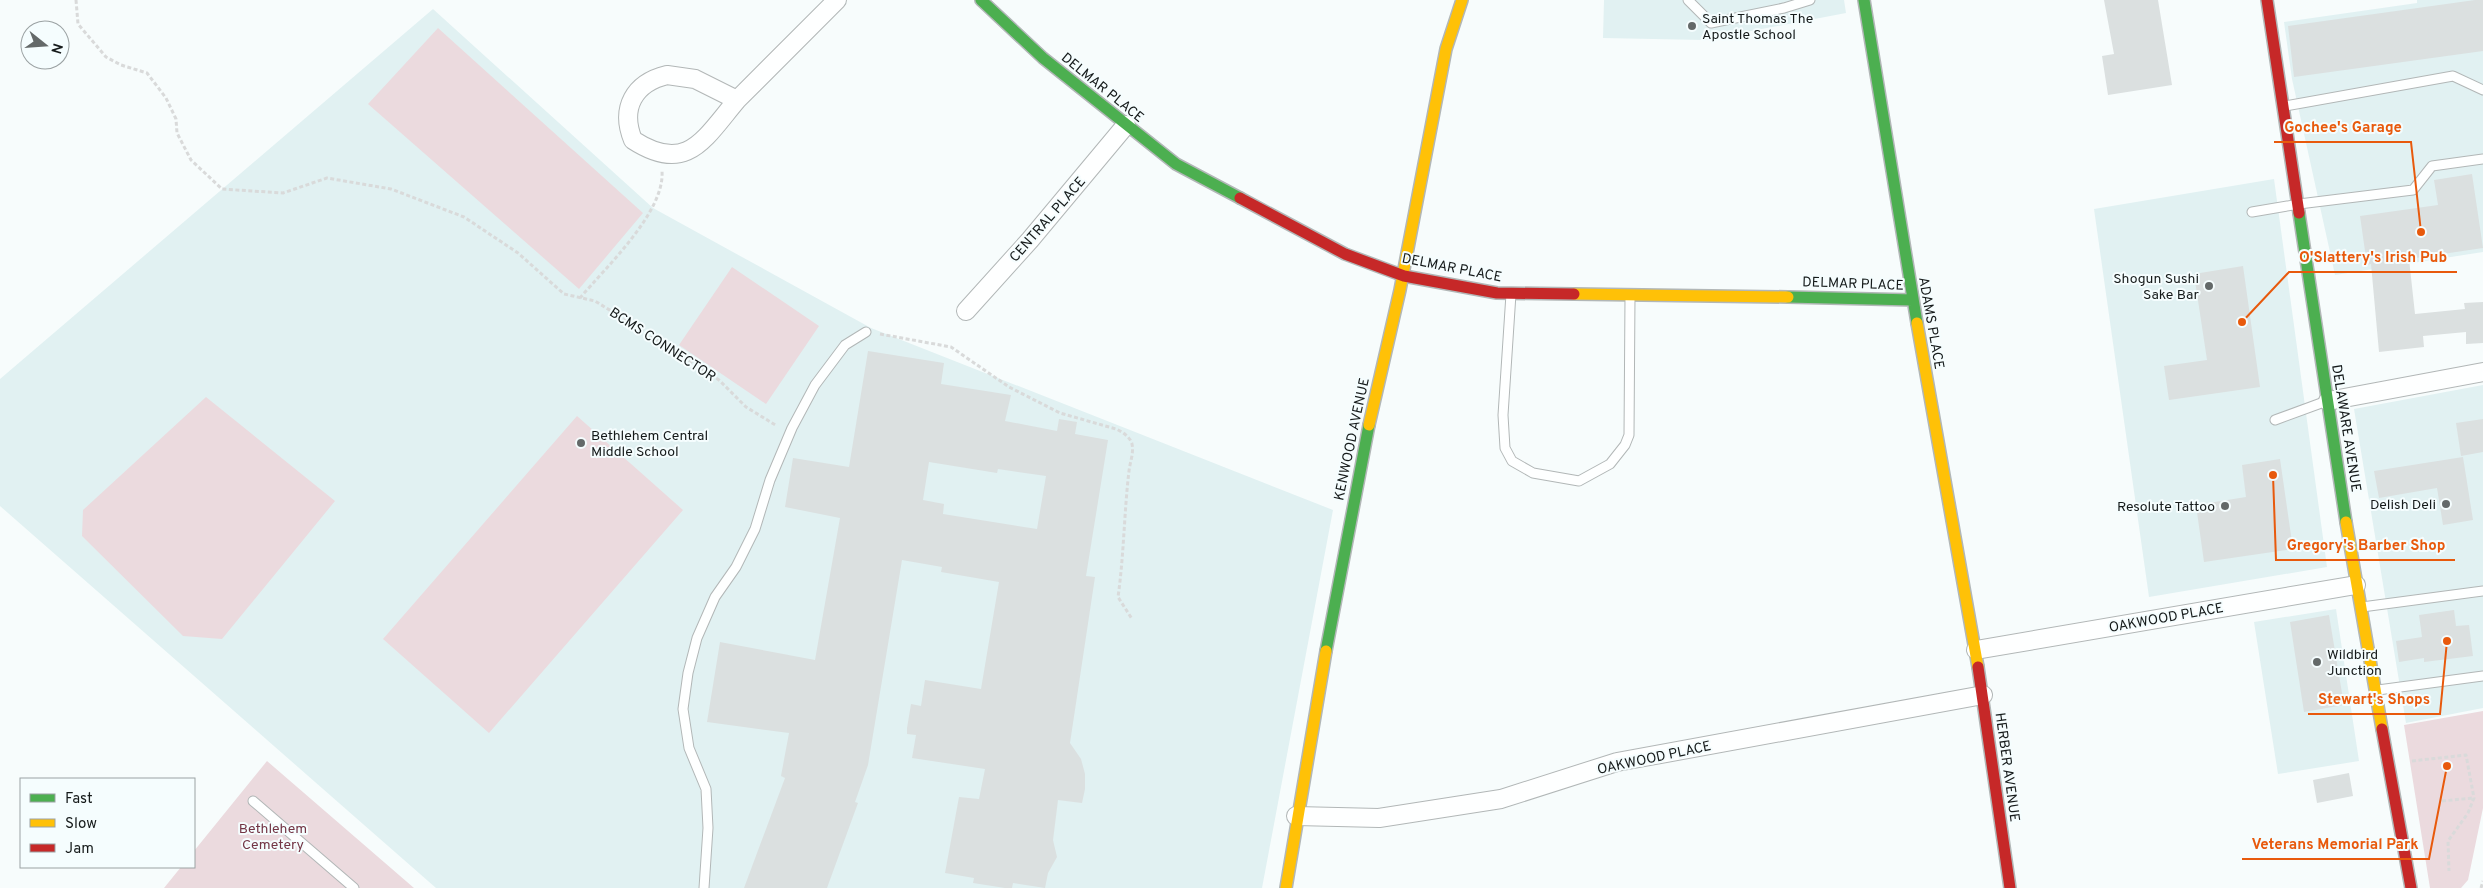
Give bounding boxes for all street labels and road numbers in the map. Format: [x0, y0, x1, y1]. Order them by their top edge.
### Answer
street label: DELMAR PLACE [1057, 50, 1147, 127]
street label: CENTRAL PLACE [1007, 174, 1090, 266]
street label: DELMAR PLACE [1400, 250, 1503, 286]
street label: DELMAR PLACE [1802, 274, 1904, 295]
street label: ADAMS PLACE [1914, 276, 1947, 371]
street label: BCMS CONNECTOR [606, 305, 719, 386]
street label: DELAWARE AVENUE [2327, 363, 2364, 493]
street label: KENWOOD AVENUE [1331, 376, 1374, 502]
street label: OAKWOOD PLACE [2108, 600, 2225, 637]
street label: HERBER AVENUE [1990, 711, 2023, 823]
street label: OAKWOOD PLACE [1596, 738, 1713, 779]

